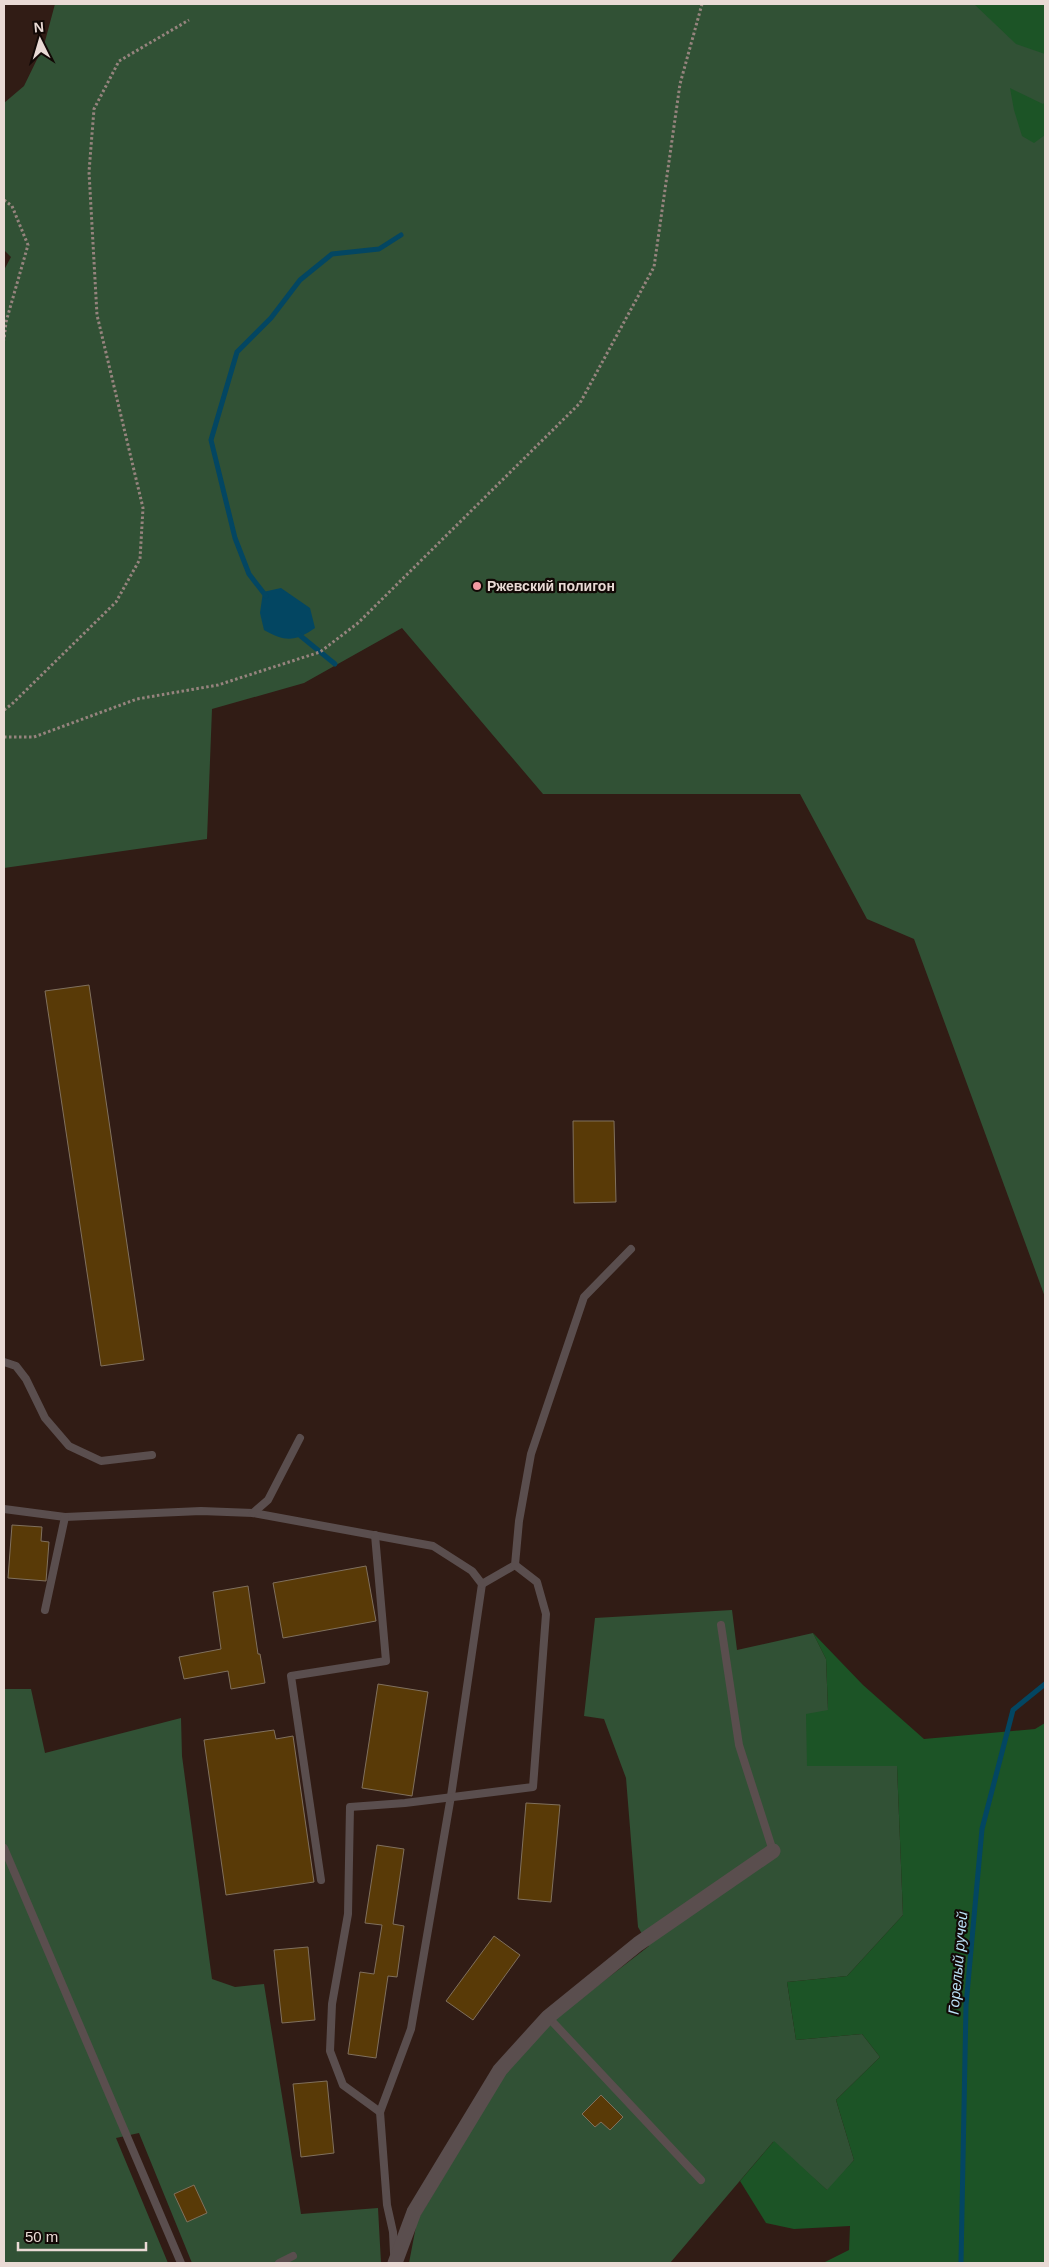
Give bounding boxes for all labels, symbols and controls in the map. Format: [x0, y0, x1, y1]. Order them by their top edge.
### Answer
north arrow [15, 15, 65, 65]
text: N [33, 19, 45, 35]
place label: Ржевский полигон [487, 578, 615, 594]
marker: Ржевский полигон [471, 580, 483, 592]
water label: Горелый ручей [945, 1910, 971, 2015]
scale bar [18, 2220, 145, 2252]
text: 50 m [25, 2228, 58, 2245]

